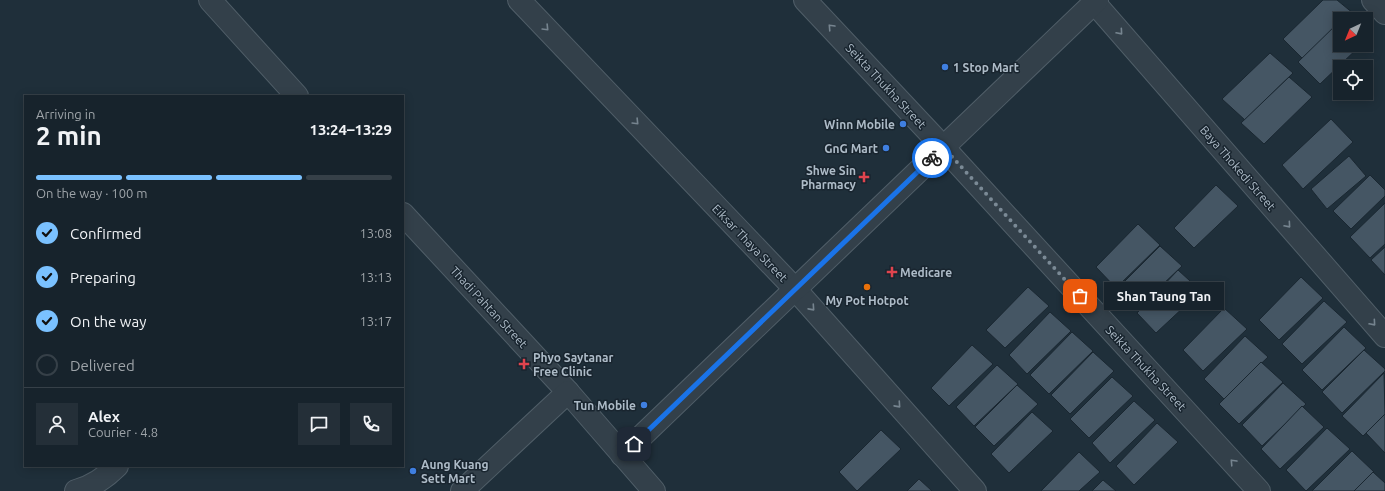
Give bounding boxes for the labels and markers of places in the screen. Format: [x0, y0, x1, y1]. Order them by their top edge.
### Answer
place label: 1 Stop Mart [953, 61, 1019, 74]
marker: 1 Stop Mart [940, 62, 950, 72]
place label: Winn Mobile [824, 118, 895, 131]
marker: Winn Mobile [898, 119, 908, 129]
place label: GnG Mart [824, 142, 878, 155]
marker: GnG Mart [881, 143, 891, 153]
place label: Shwe Sin Pharmacy [801, 164, 857, 191]
marker: Shwe Sin Pharmacy [859, 172, 869, 182]
place label: Medicare [900, 266, 952, 279]
marker: Medicare [887, 267, 897, 277]
pin [1063, 279, 1097, 313]
marker: My Pot Hotpot [862, 282, 872, 292]
callout: Shan Taung Tan [1104, 282, 1224, 310]
place label: My Pot Hotpot [825, 294, 909, 307]
place label: Phyo Saytanar Free Clinic [533, 351, 613, 378]
marker: Phyo Saytanar Free Clinic [518, 358, 530, 370]
place label: Tun Mobile [574, 399, 636, 412]
marker: Tun Mobile [639, 400, 649, 410]
pin [617, 427, 651, 461]
place label: Aung Kuang Sett Mart [421, 458, 489, 485]
marker: Aung Kuang Sett Mart [408, 466, 418, 476]

